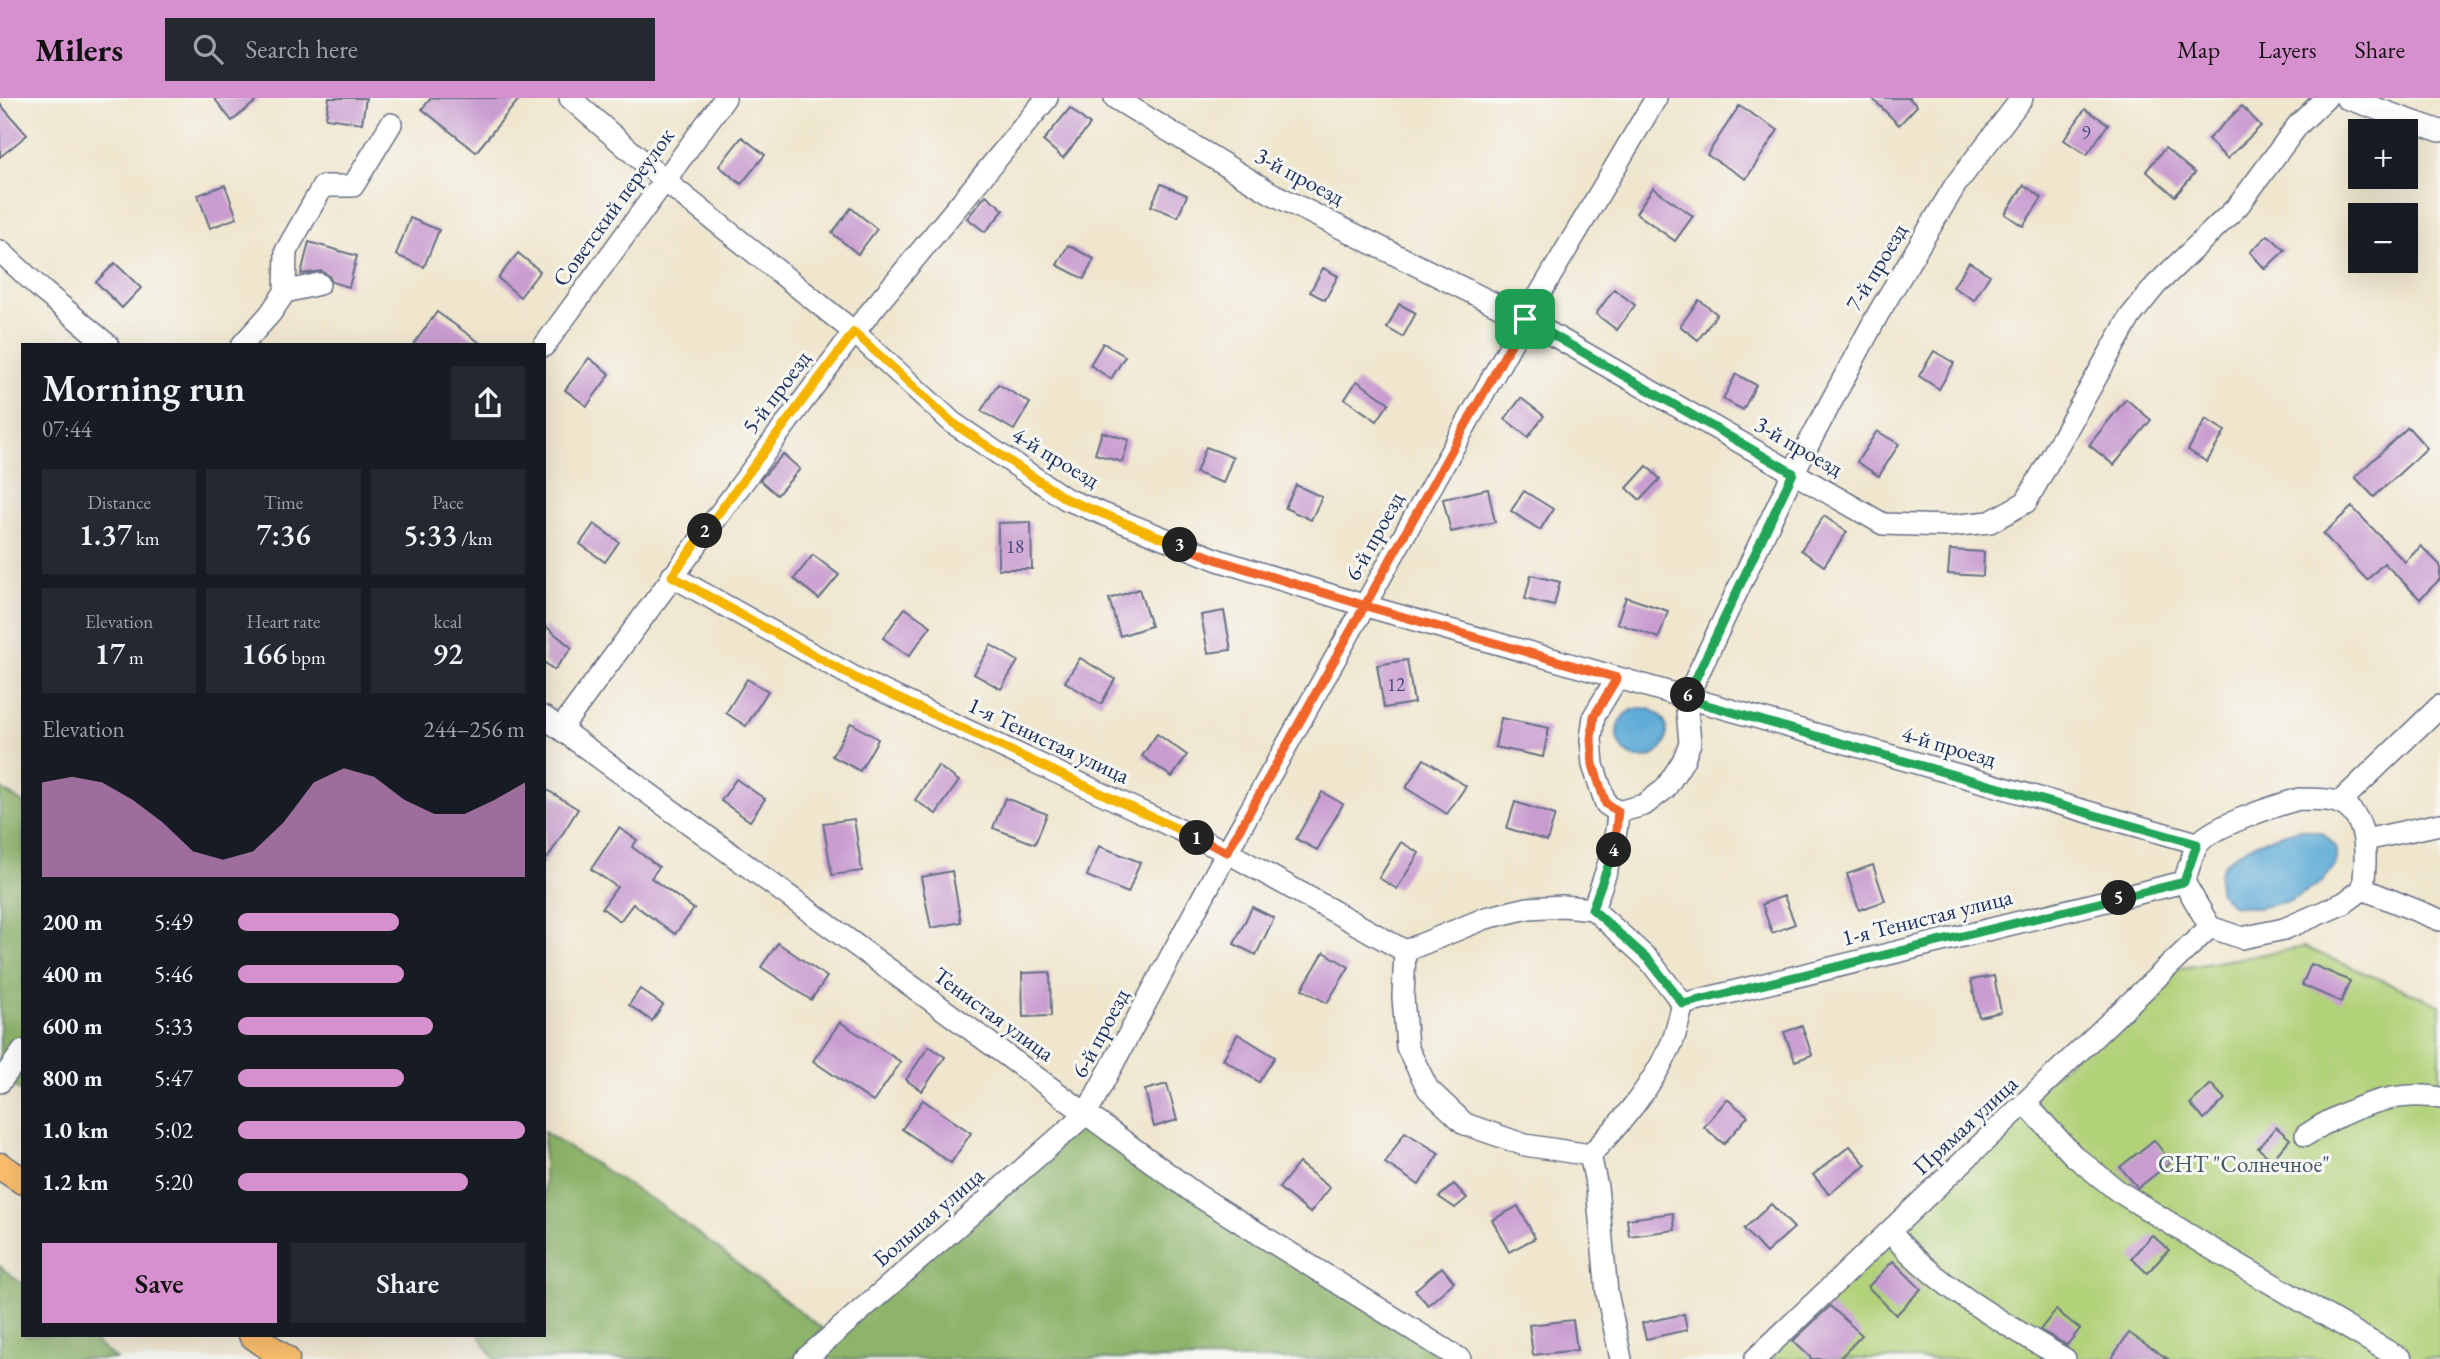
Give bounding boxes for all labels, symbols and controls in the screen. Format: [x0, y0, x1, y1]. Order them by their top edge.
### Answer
search box [165, 18, 655, 81]
text: Milers [35, 28, 123, 71]
icon: search [189, 30, 227, 68]
text: Search here [245, 32, 358, 66]
text: Map [2177, 34, 2220, 65]
text: Layers [2258, 34, 2317, 65]
text: Share [2355, 34, 2405, 65]
map controls [2348, 119, 2418, 273]
button: + [2348, 119, 2418, 189]
house number: 9 [2081, 120, 2091, 145]
street label: Советский переулок [545, 122, 681, 292]
street label: 3-й проезд [1250, 140, 1350, 212]
button: − [2348, 203, 2418, 273]
street label: 7-й проезд [1838, 217, 1914, 316]
pin [1495, 289, 1555, 349]
icon: arrive [1506, 300, 1544, 338]
street label: 5-й проезд [735, 344, 817, 440]
text: Morning run [42, 363, 245, 412]
button: share [451, 366, 525, 440]
street label: 3-й проезд [1750, 409, 1849, 483]
text: 07:44 [42, 414, 92, 444]
street label: 4-й проезд [1007, 419, 1106, 495]
street label: 6-й проезд [1337, 486, 1411, 586]
text: Distance [87, 490, 151, 515]
text: Time [264, 490, 303, 515]
text: Pace [432, 490, 464, 515]
pin: 2 [688, 514, 722, 548]
text: 1.37 [79, 515, 132, 554]
text: 7:36 [256, 515, 311, 554]
text: 5:33 [403, 515, 457, 554]
text: 2 [699, 518, 710, 543]
text: km [132, 526, 160, 551]
text: /km [457, 526, 493, 551]
pin: 3 [1162, 528, 1198, 562]
text: 3 [1174, 532, 1185, 557]
house number: 18 [1006, 534, 1024, 559]
text: Elevation [85, 609, 153, 634]
text: Heart rate [247, 609, 320, 634]
text: kcal [434, 609, 462, 634]
text: 17 [94, 634, 125, 673]
text: 166 [241, 634, 287, 673]
text: 92 [432, 634, 463, 673]
text: m [125, 645, 144, 670]
text: bpm [287, 645, 326, 670]
house number: 12 [1387, 672, 1405, 697]
pin: 6 [1670, 678, 1706, 712]
text: 6 [1682, 682, 1693, 707]
street label: 1-я Тенистая улица [963, 689, 1135, 791]
text: Elevation [42, 714, 125, 744]
text: 244–256 m [424, 714, 525, 744]
street label: 4-й проезд [1898, 718, 2000, 774]
pin: 1 [1180, 820, 1214, 856]
text: 1 [1191, 825, 1202, 850]
pin: 4 [1596, 832, 1632, 868]
text: 4 [1608, 837, 1619, 862]
pin: 5 [2102, 880, 2136, 916]
street label: 1-я Тенистая улица [1839, 881, 2016, 953]
text: 5 [2113, 885, 2124, 910]
text: 200 m [42, 907, 103, 937]
text: 5:49 [154, 907, 193, 937]
text: 400 m [42, 959, 103, 989]
text: 5:46 [154, 959, 193, 989]
street label: Тенистая улица [927, 960, 1061, 1069]
street label: 6-й проезд [1064, 983, 1136, 1083]
text: 600 m [42, 1011, 103, 1041]
text: 5:33 [154, 1011, 193, 1041]
text: 800 m [42, 1063, 103, 1093]
text: 5:47 [154, 1063, 193, 1093]
street label: Прямая улица [1906, 1068, 2024, 1181]
text: 1.0 km [42, 1115, 109, 1145]
text: 5:02 [154, 1115, 193, 1145]
park label: СНТ "Солнечное" [2158, 1149, 2330, 1179]
street label: Большая улица [866, 1160, 991, 1274]
text: 1.2 km [42, 1167, 109, 1197]
text: 5:20 [154, 1167, 193, 1197]
button: Save [42, 1243, 277, 1323]
button: Share [291, 1243, 525, 1323]

